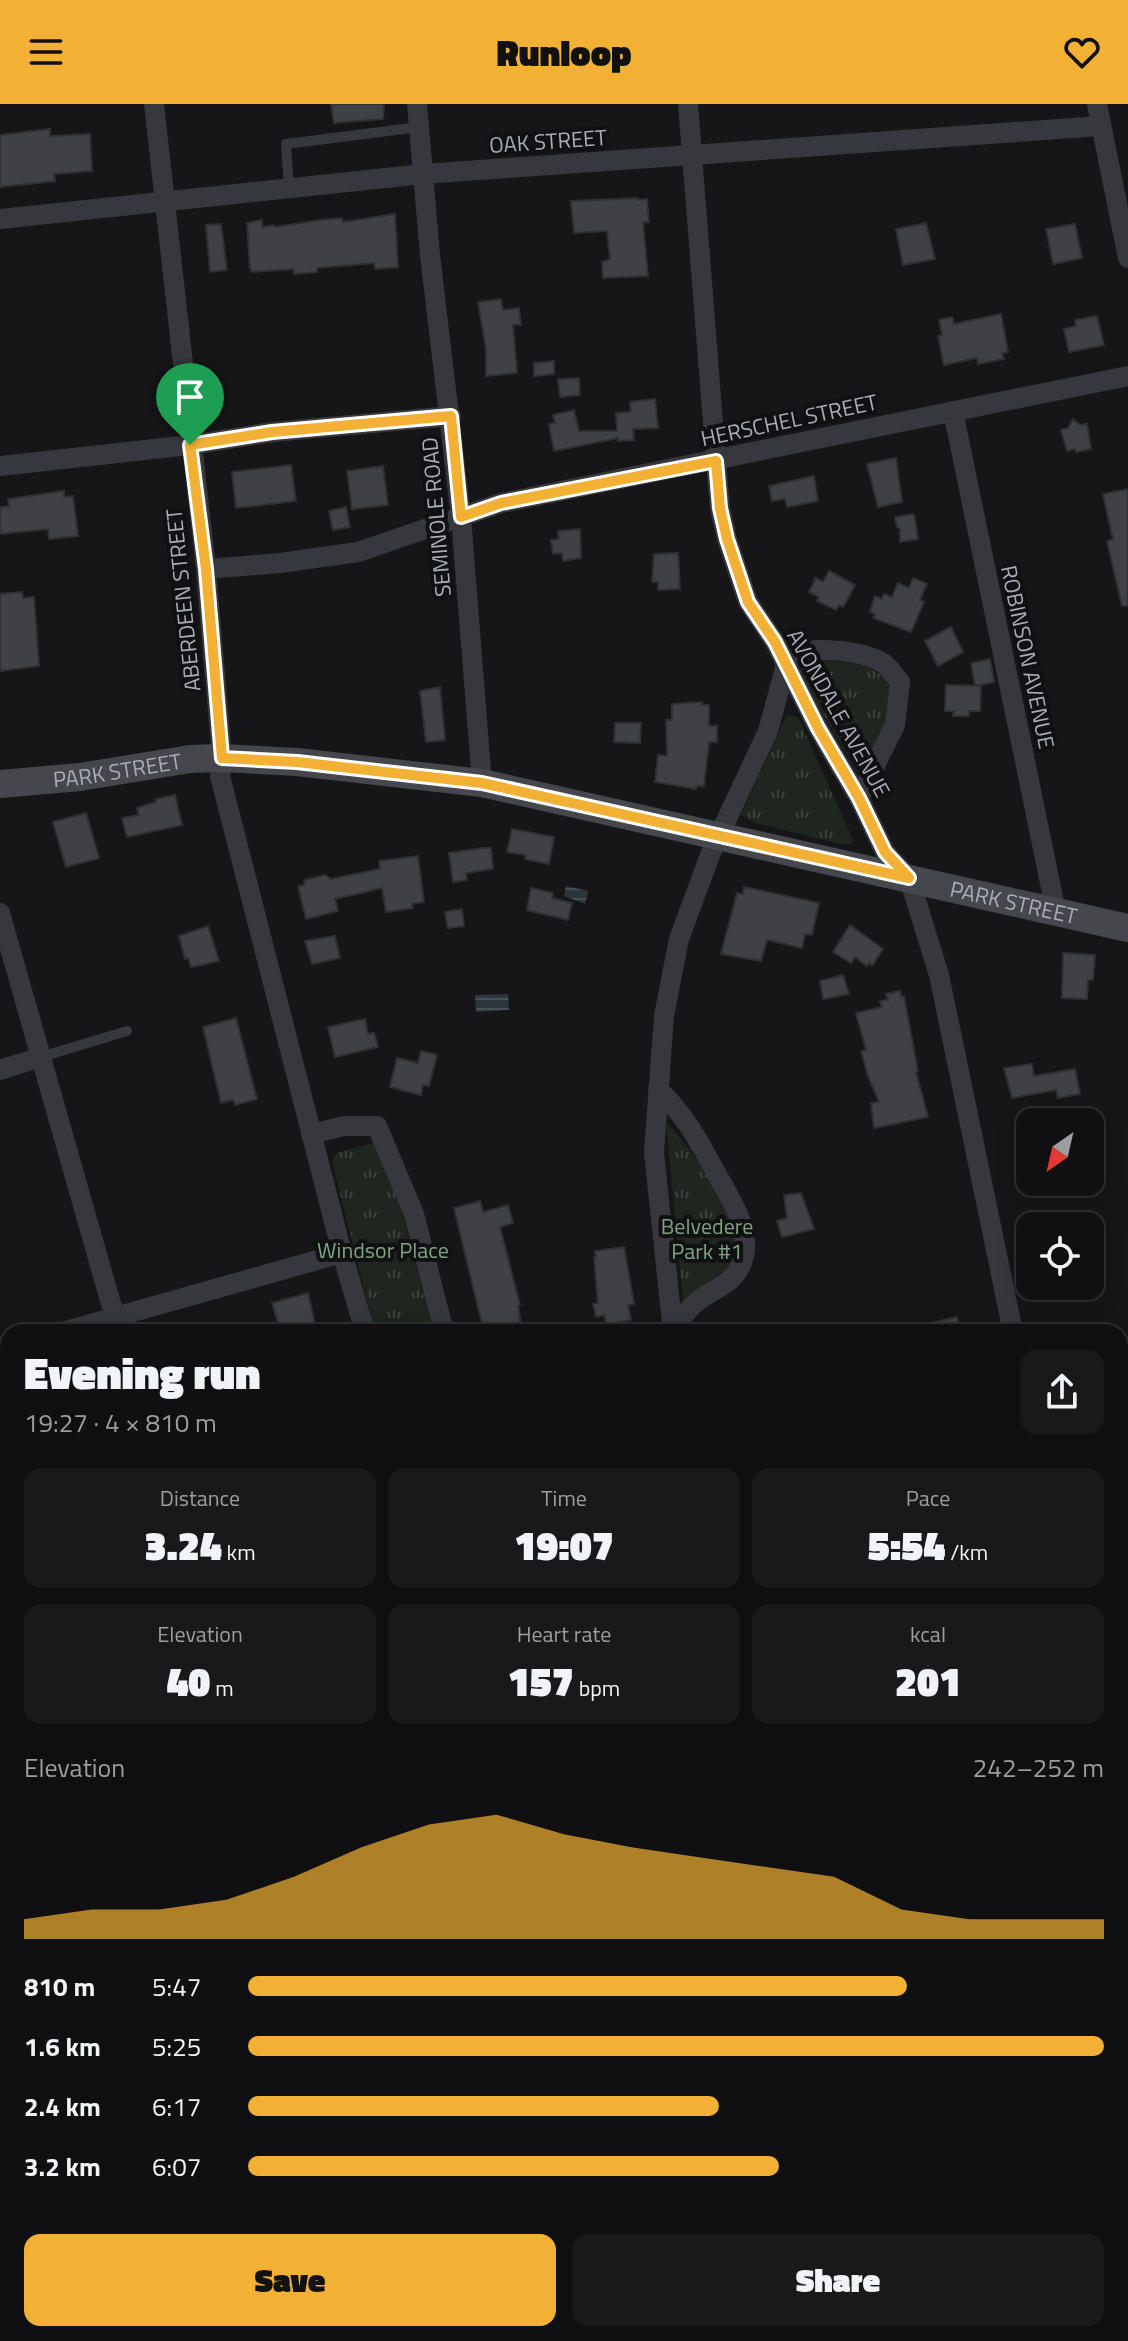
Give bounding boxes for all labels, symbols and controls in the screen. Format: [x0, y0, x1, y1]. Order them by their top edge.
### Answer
text: Runloop [496, 25, 632, 80]
icon: menu [24, 30, 68, 74]
icon: heart [1060, 30, 1104, 74]
street label: OAK STREET [488, 120, 608, 162]
pin [156, 363, 224, 445]
icon: arrive [168, 375, 212, 419]
street label: HERSCHEL STREET [698, 385, 881, 455]
street label: SEMINOLE ROAD [412, 436, 460, 598]
street label: ABERDEEN STREET [156, 507, 210, 693]
street label: ROBINSON AVENUE [992, 562, 1064, 752]
street label: AVONDALE AVENUE [779, 623, 899, 803]
street label: PARK STREET [52, 744, 184, 796]
street label: PARK STREET [947, 872, 1081, 933]
north arrow [1016, 1108, 1104, 1196]
map controls [1016, 1108, 1104, 1300]
park label: Belvedere Park #1 [661, 1209, 753, 1268]
button: locate [1016, 1212, 1104, 1300]
park label: Windsor Place [317, 1233, 449, 1267]
text: Evening run [24, 1339, 261, 1406]
button: share [1020, 1350, 1104, 1434]
text: 19:27 · 4 × 810 m [24, 1403, 217, 1442]
text: Distance [160, 1481, 240, 1515]
text: Time [541, 1481, 587, 1515]
text: Pace [906, 1481, 950, 1515]
text: 3.24 [144, 1515, 222, 1576]
text: 19:07 [514, 1515, 614, 1576]
text: 5:54 [868, 1515, 945, 1576]
text: km [222, 1535, 256, 1569]
text: /km [945, 1535, 988, 1569]
text: Elevation [157, 1617, 243, 1651]
text: Heart rate [517, 1617, 611, 1651]
text: kcal [910, 1617, 946, 1651]
text: 40 [166, 1651, 210, 1712]
text: 157 [508, 1651, 574, 1712]
text: 201 [895, 1651, 961, 1712]
text: m [210, 1671, 234, 1705]
text: bpm [574, 1671, 620, 1705]
text: Elevation [24, 1748, 125, 1787]
text: 242–252 m [973, 1748, 1104, 1787]
text: 810 m [24, 1967, 95, 2006]
text: 5:47 [152, 1967, 201, 2006]
text: 1.6 km [24, 2027, 101, 2066]
text: 5:25 [152, 2027, 201, 2066]
text: 2.4 km [24, 2087, 101, 2126]
text: 6:17 [152, 2087, 201, 2126]
text: 3.2 km [24, 2147, 101, 2186]
text: 6:07 [152, 2147, 201, 2186]
button: Save [24, 2234, 556, 2326]
button: Share [572, 2234, 1104, 2326]

